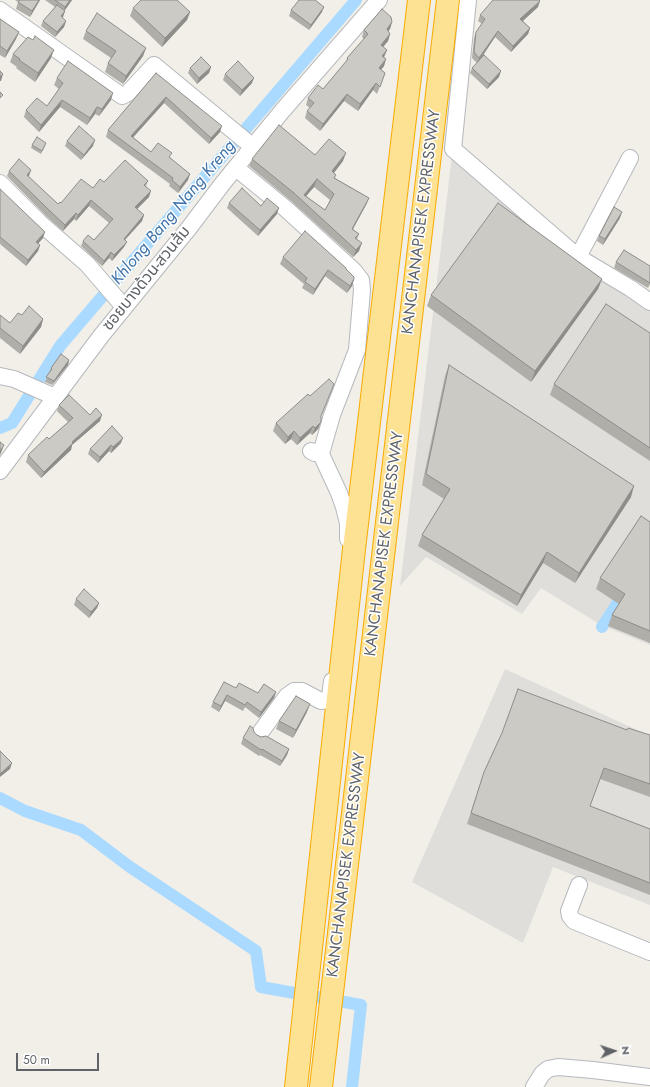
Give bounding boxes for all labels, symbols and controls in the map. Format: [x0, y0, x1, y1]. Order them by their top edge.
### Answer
street label: KANCHANAPISEK EXPRESSWAY [399, 108, 445, 336]
water label: Khlong Bang Nang Kreng [108, 137, 240, 289]
street label: ซอยบางด้วน-สวนส้ม [99, 223, 195, 335]
street label: KANCHANAPISEK EXPRESSWAY [362, 430, 408, 658]
street label: KANCHANAPISEK EXPRESSWAY [324, 751, 370, 979]
north arrow [594, 1031, 634, 1071]
scale bar [18, 1045, 101, 1071]
text: N [618, 1046, 634, 1055]
text: 50 m [23, 1051, 50, 1069]

